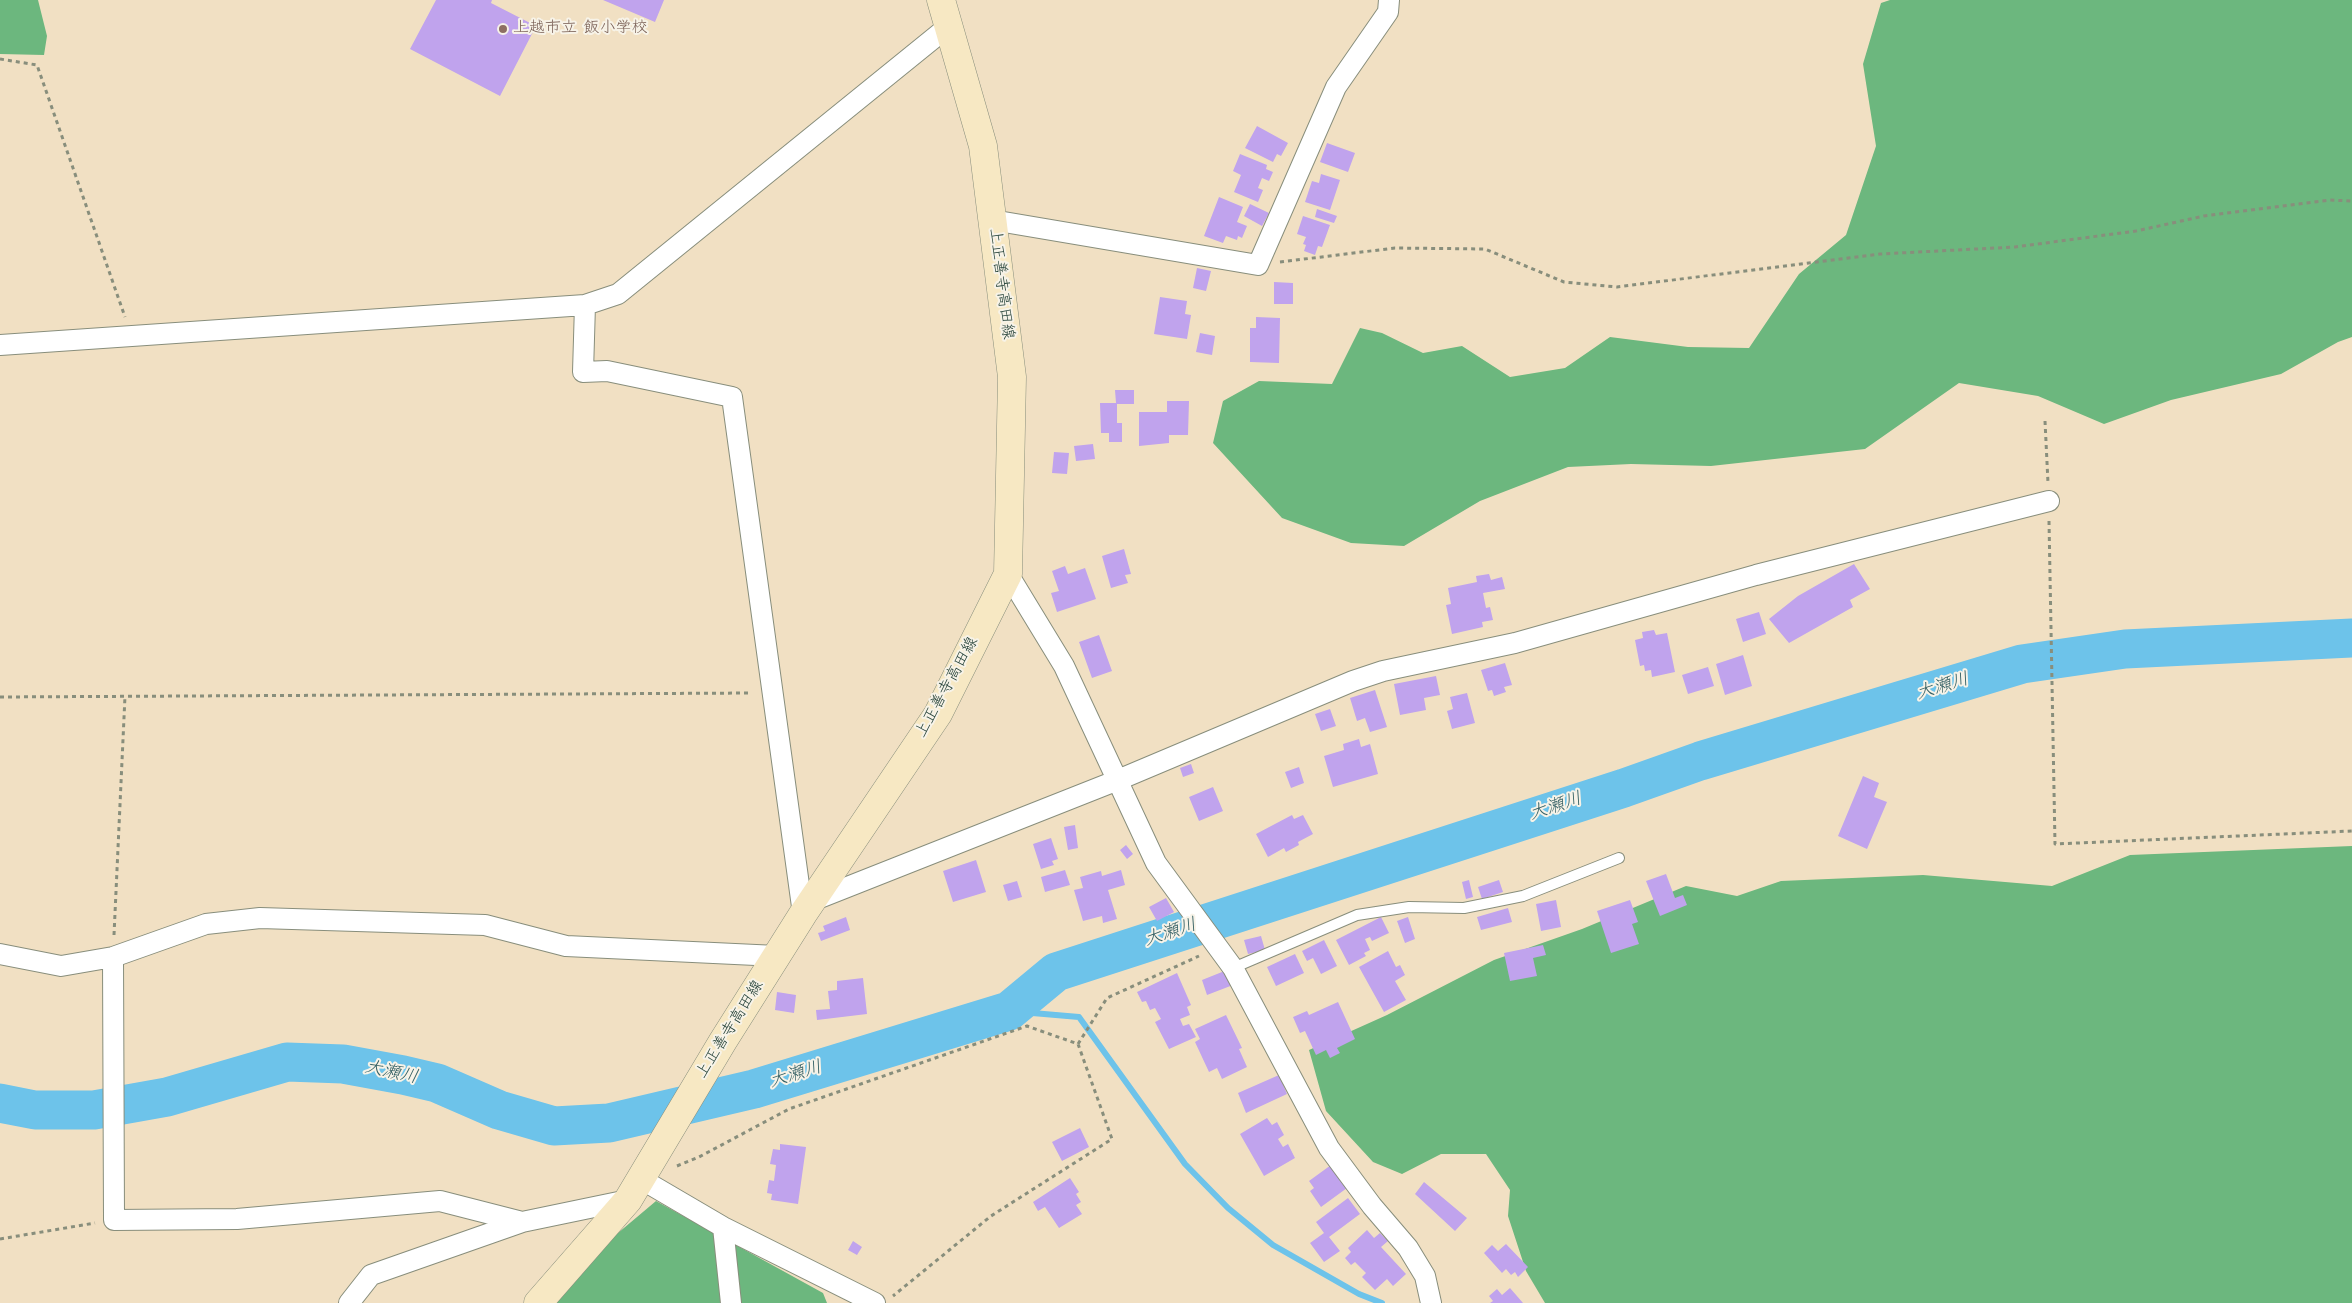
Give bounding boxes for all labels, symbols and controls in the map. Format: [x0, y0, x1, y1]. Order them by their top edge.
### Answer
place label: 上越市立 飯小学校 [513, 19, 647, 39]
marker: 上越市立 飯小学校 [497, 23, 509, 35]
street label: 上正善寺高田線 [984, 227, 1016, 341]
street label: 上正善寺高田線 [912, 634, 984, 742]
water label: 大瀬川 [1914, 670, 1972, 706]
water label: 大瀬川 [1527, 789, 1585, 827]
water label: 大瀬川 [1142, 915, 1200, 953]
street label: 上正善寺高田線 [693, 977, 769, 1083]
water label: 大瀬川 [362, 1058, 420, 1090]
water label: 大瀬川 [767, 1058, 825, 1094]

